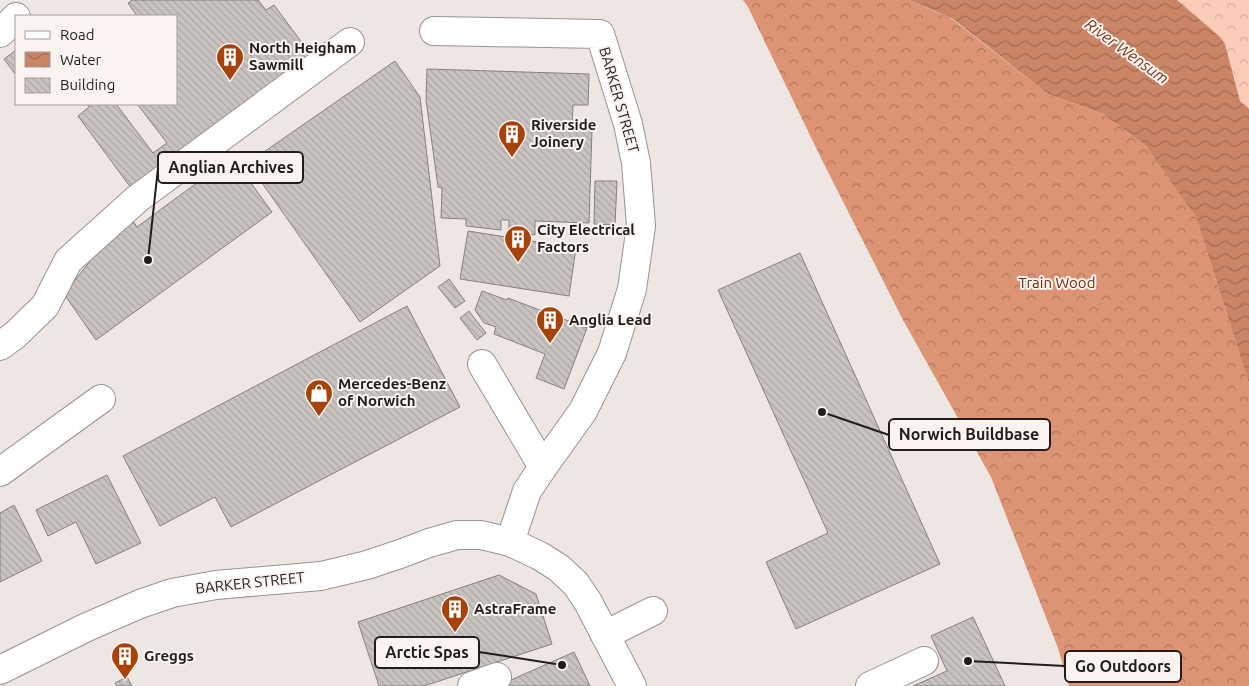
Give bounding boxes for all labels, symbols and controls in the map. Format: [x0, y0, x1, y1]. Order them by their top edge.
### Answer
legend [15, 15, 178, 105]
water label: River Wensum [1082, 15, 1172, 87]
text: Road [60, 26, 95, 43]
place label: North Heigham Sawmill [249, 39, 357, 73]
building icon: North Heigham Sawmill [215, 42, 245, 81]
street label: BARKER STREET [596, 45, 643, 156]
text: Water [60, 51, 101, 68]
text: Building [60, 76, 115, 93]
place label: Riverside Joinery [531, 116, 596, 150]
building icon: Riverside Joinery [497, 119, 527, 158]
callout: Anglian Archives [158, 152, 303, 183]
text: Anglian Archives [168, 158, 294, 176]
place label: City Electrical Factors [537, 221, 635, 255]
building icon: City Electrical Factors [503, 224, 533, 263]
park label: Train Wood [1019, 274, 1095, 291]
building icon: Anglia Lead [535, 305, 565, 344]
place label: Anglia Lead [569, 311, 652, 328]
place label: Mercedes-Benz of Norwich [338, 375, 446, 409]
shop icon: Mercedes-Benz of Norwich [304, 378, 334, 417]
callout: Norwich Buildbase [889, 419, 1050, 450]
text: Norwich Buildbase [899, 425, 1039, 443]
street label: BARKER STREET [195, 568, 306, 597]
building icon: AstraFrame [440, 594, 470, 633]
place label: AstraFrame [474, 600, 556, 617]
callout: Arctic Spas [375, 637, 479, 668]
building icon: Greggs [110, 641, 140, 680]
text: Arctic Spas [385, 643, 469, 661]
place label: Greggs [144, 647, 194, 664]
callout: Go Outdoors [1065, 651, 1181, 682]
text: Go Outdoors [1075, 657, 1171, 675]

